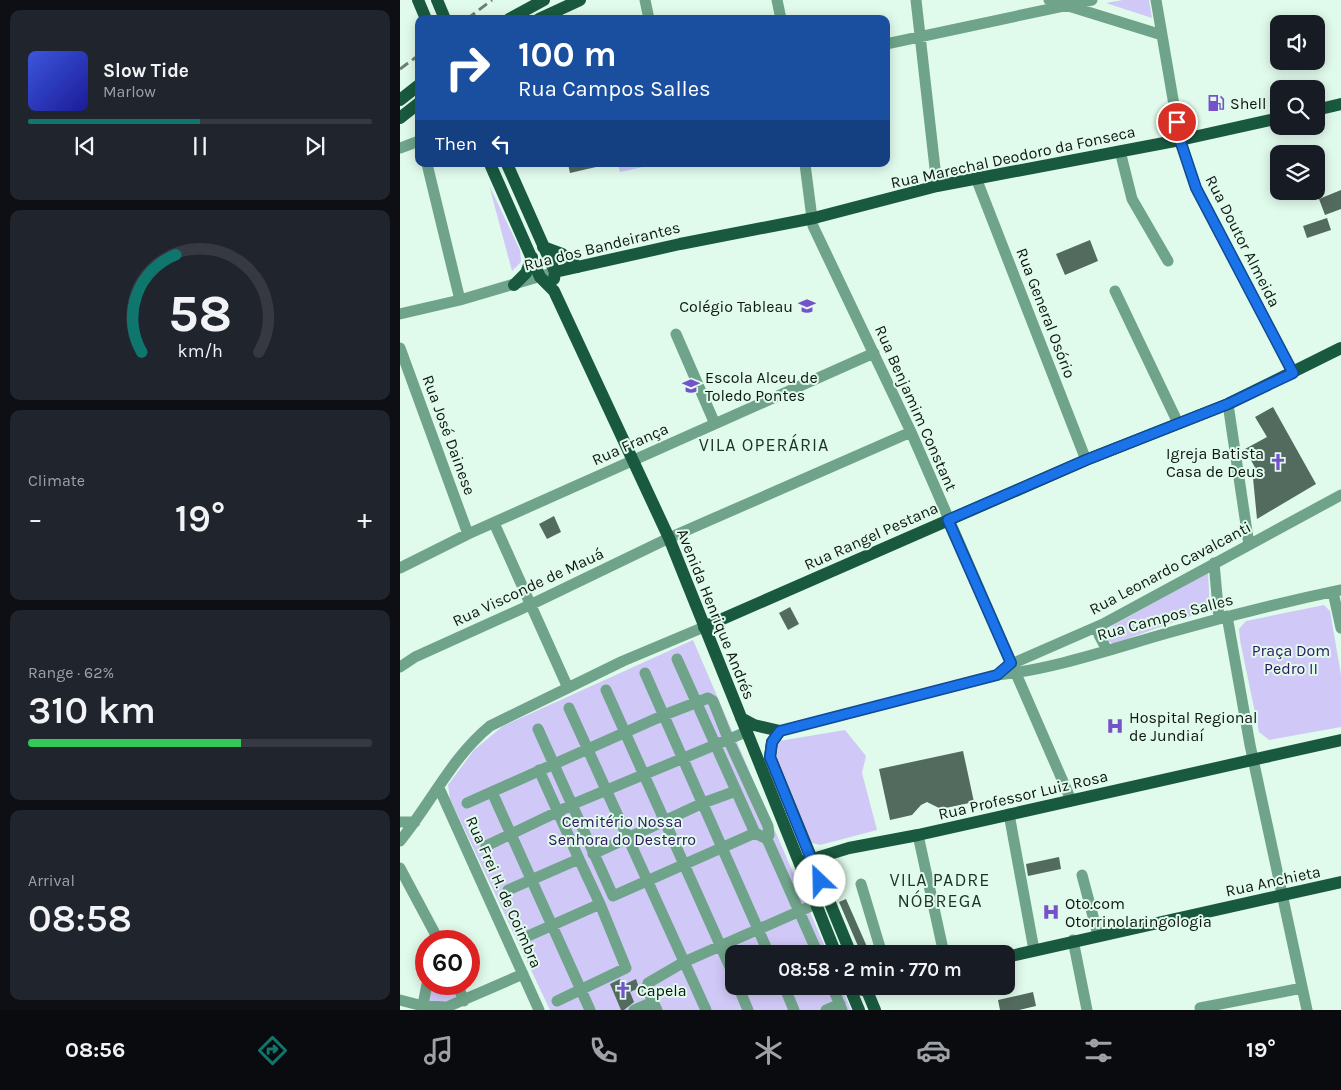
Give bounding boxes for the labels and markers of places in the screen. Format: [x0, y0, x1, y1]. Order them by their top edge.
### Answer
fuel station icon: Shell [1206, 93, 1226, 113]
place label: Shell [1230, 94, 1267, 113]
pin [1156, 101, 1198, 143]
school or university icon: Colégio Tableau [797, 296, 817, 316]
place label: Colégio Tableau [679, 297, 793, 316]
place label: Escola Alceu de Toledo Pontes [705, 368, 818, 405]
school or university icon: Escola Alceu de Toledo Pontes [681, 376, 701, 396]
place label: Igreja Batista Casa de Deus [1166, 444, 1264, 481]
church icon: Igreja Batista Casa de Deus [1268, 452, 1288, 472]
place label: Hospital Regional de Jundiaí [1129, 708, 1258, 745]
hospital icon: Hospital Regional de Jundiaí [1105, 716, 1125, 736]
place label: Oto.com Otorrinolaringologia [1065, 894, 1212, 931]
hospital icon: Oto.com Otorrinolaringologia [1041, 902, 1061, 922]
church icon: Capela [613, 980, 633, 1000]
place label: Capela [637, 981, 686, 1000]

